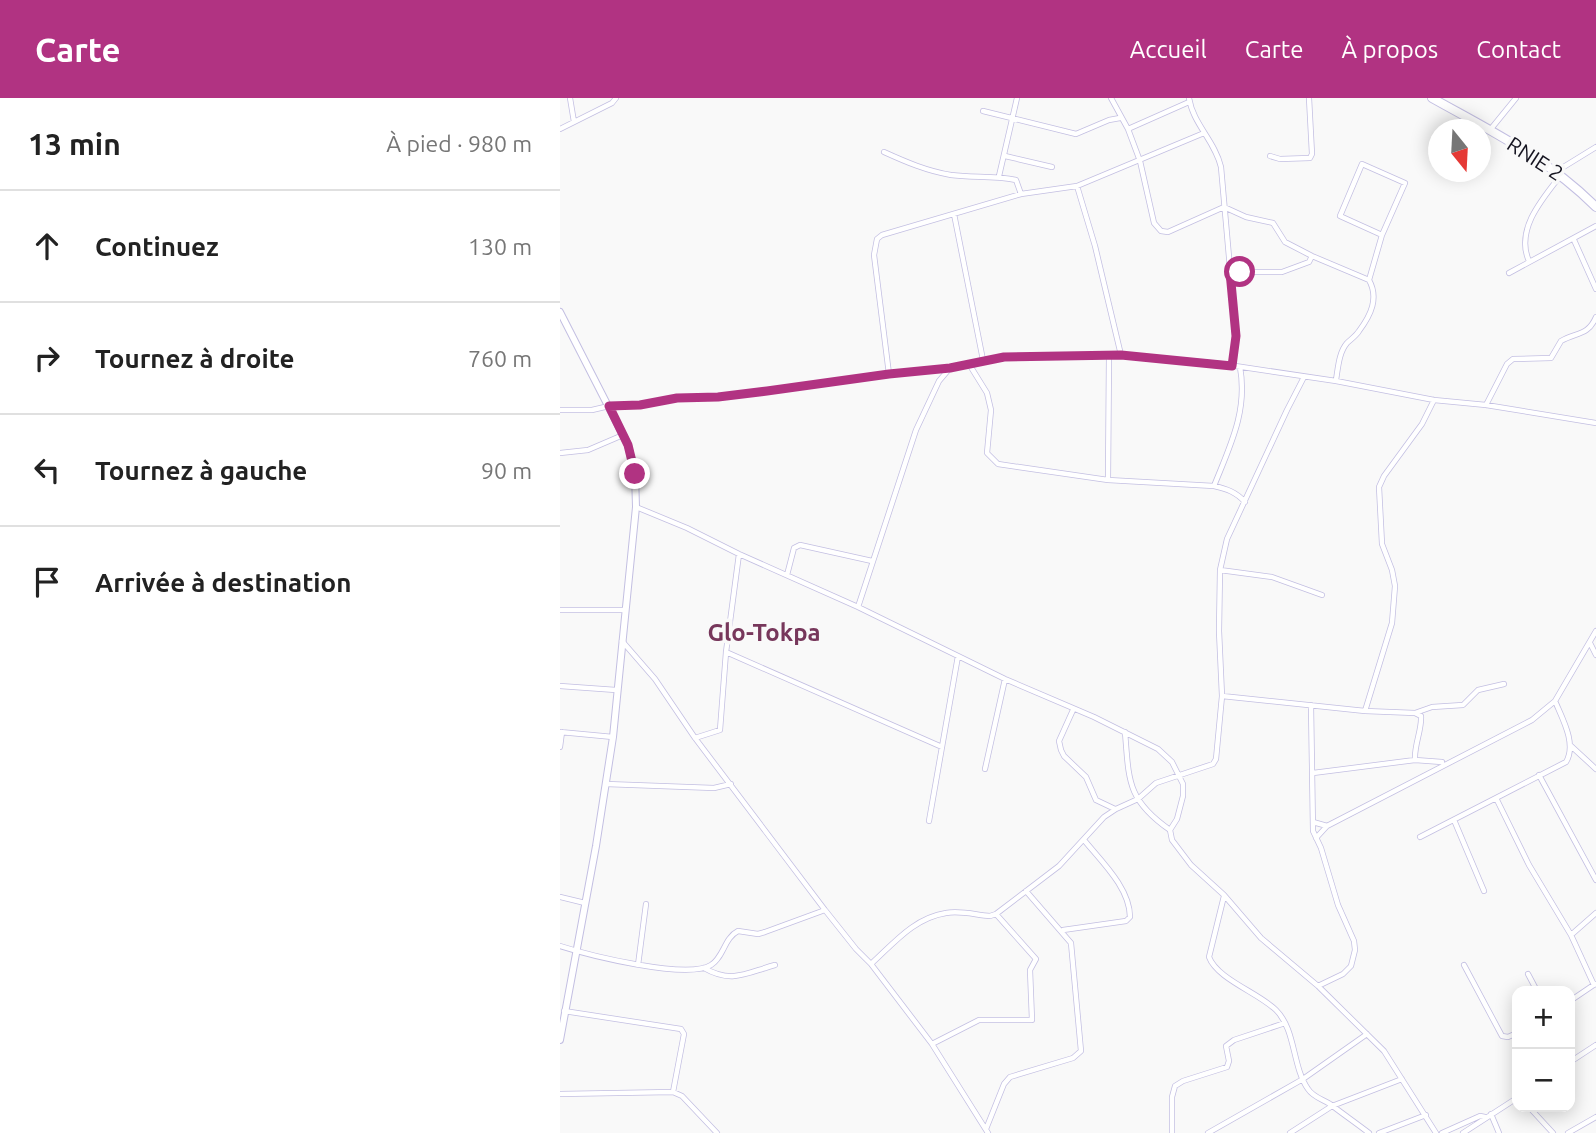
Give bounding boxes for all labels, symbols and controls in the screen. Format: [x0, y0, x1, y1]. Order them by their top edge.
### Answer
text: Carte [35, 31, 121, 68]
text: Accueil [1130, 36, 1207, 63]
text: Carte [1245, 36, 1304, 63]
text: À propos [1342, 36, 1438, 63]
text: Contact [1476, 36, 1561, 63]
north arrow [1428, 119, 1491, 182]
text: 13 min [28, 127, 121, 161]
text: À pied · 980 m [386, 131, 532, 156]
street label: RNIE 2 [1503, 131, 1568, 185]
icon: ahead [28, 227, 66, 265]
text: Continuez [95, 232, 219, 261]
text: 130 m [468, 234, 532, 259]
route start [1224, 256, 1255, 287]
icon: right [28, 339, 66, 377]
text: Tournez à droite [95, 344, 294, 373]
text: 760 m [468, 346, 532, 371]
icon: left [28, 451, 66, 489]
text: Tournez à gauche [95, 456, 307, 485]
text: 90 m [481, 458, 532, 483]
route end [619, 458, 650, 489]
icon: arrive [28, 563, 66, 601]
text: Arrivée à destination [95, 568, 351, 597]
district label: Glo-Tokpa [707, 619, 821, 646]
map controls [1512, 986, 1575, 1112]
button: + [1512, 986, 1575, 1049]
button: − [1512, 1049, 1575, 1112]

